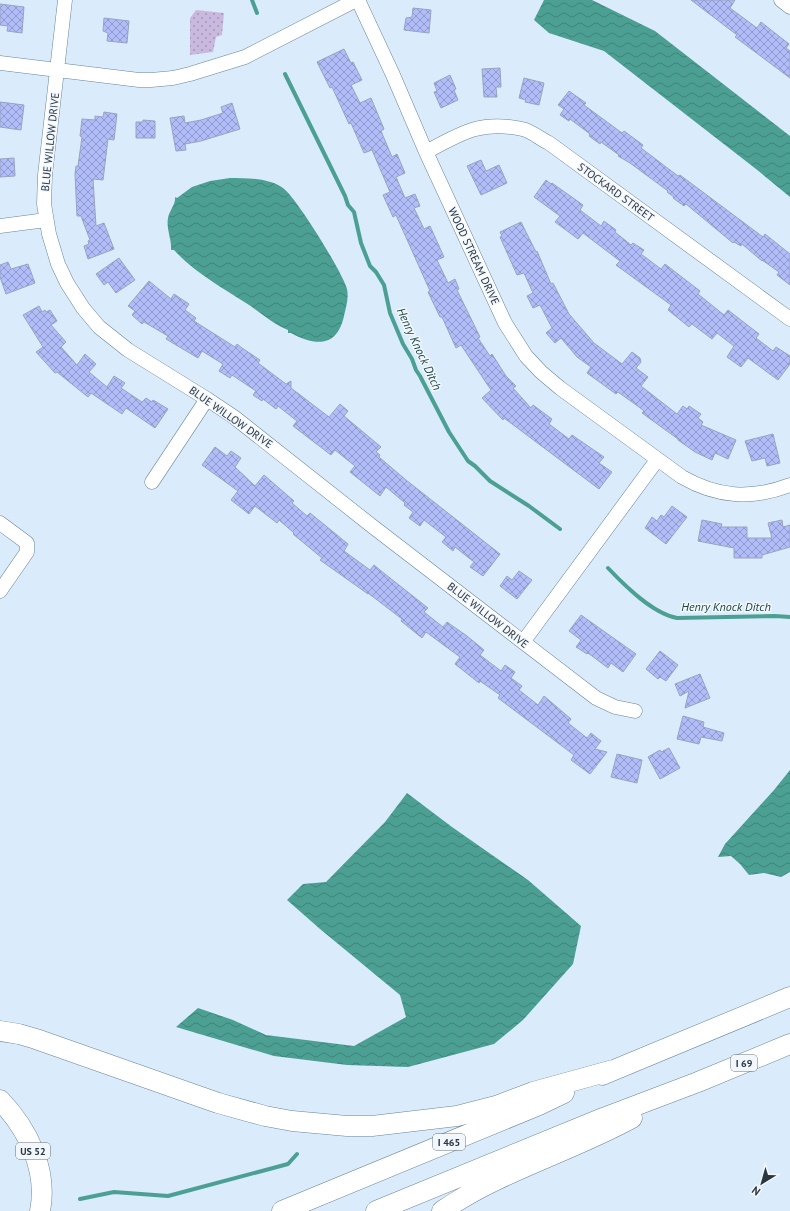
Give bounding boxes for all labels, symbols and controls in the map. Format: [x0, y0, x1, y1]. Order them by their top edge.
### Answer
street label: BLUE WILLOW DRIVE [38, 92, 62, 192]
street label: STOCKARD STREET [575, 160, 657, 224]
street label: WOOD STREAM DRIVE [445, 205, 503, 307]
water label: Henry Knock Ditch [394, 305, 445, 393]
street label: BLUE WILLOW DRIVE [186, 383, 276, 451]
street label: BLUE WILLOW DRIVE [445, 579, 531, 651]
water label: Henry Knock Ditch [681, 599, 771, 614]
road number: I 69 [731, 1055, 757, 1071]
road number: I 465 [433, 1134, 465, 1150]
road number: US 52 [16, 1143, 50, 1159]
north arrow [742, 1163, 782, 1203]
text: N [749, 1183, 763, 1199]

